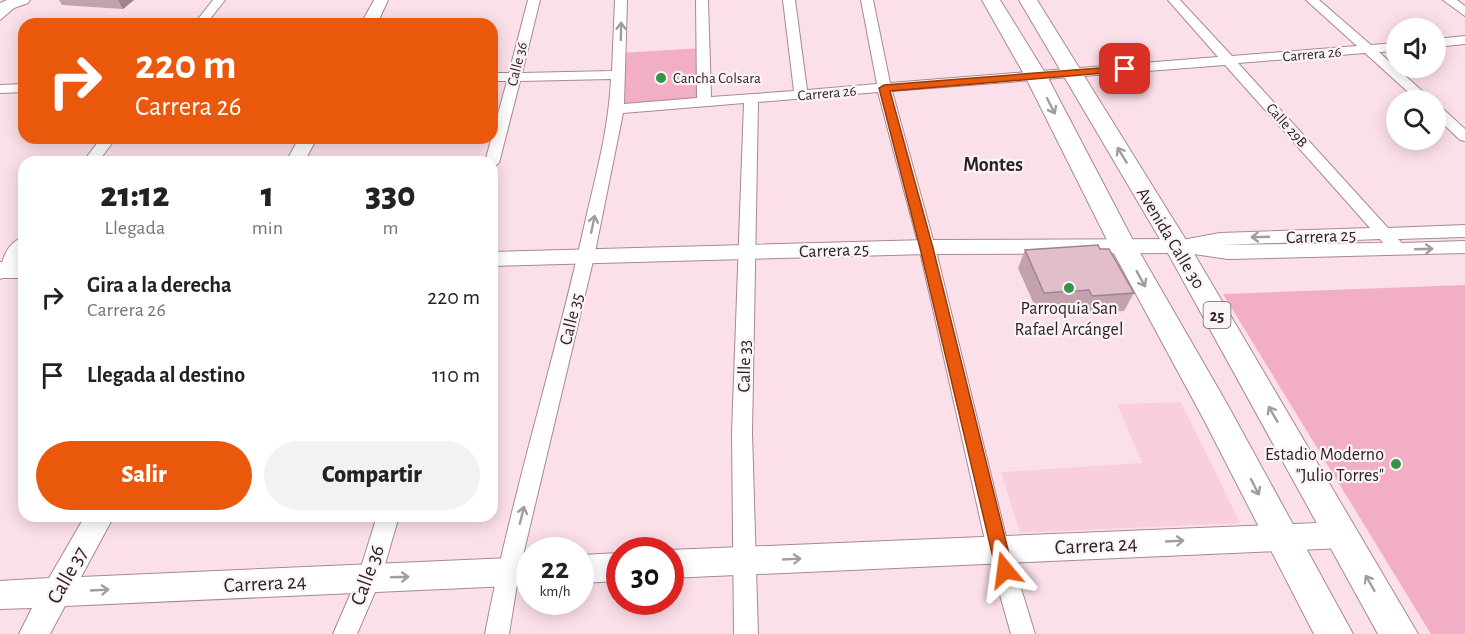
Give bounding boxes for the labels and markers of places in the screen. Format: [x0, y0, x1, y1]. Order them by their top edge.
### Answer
pin [1099, 43, 1150, 94]
marker: Cancha Colsara [654, 71, 668, 85]
place label: Cancha Colsara [673, 71, 761, 86]
marker: Parroquia San Rafael Arcángel [1062, 281, 1076, 295]
place label: Parroquia San Rafael Arcángel [1015, 300, 1123, 339]
place label: Estadio Moderno "Julio Torres" [1265, 446, 1384, 485]
marker: Estadio Moderno "Julio Torres" [1389, 457, 1403, 471]

